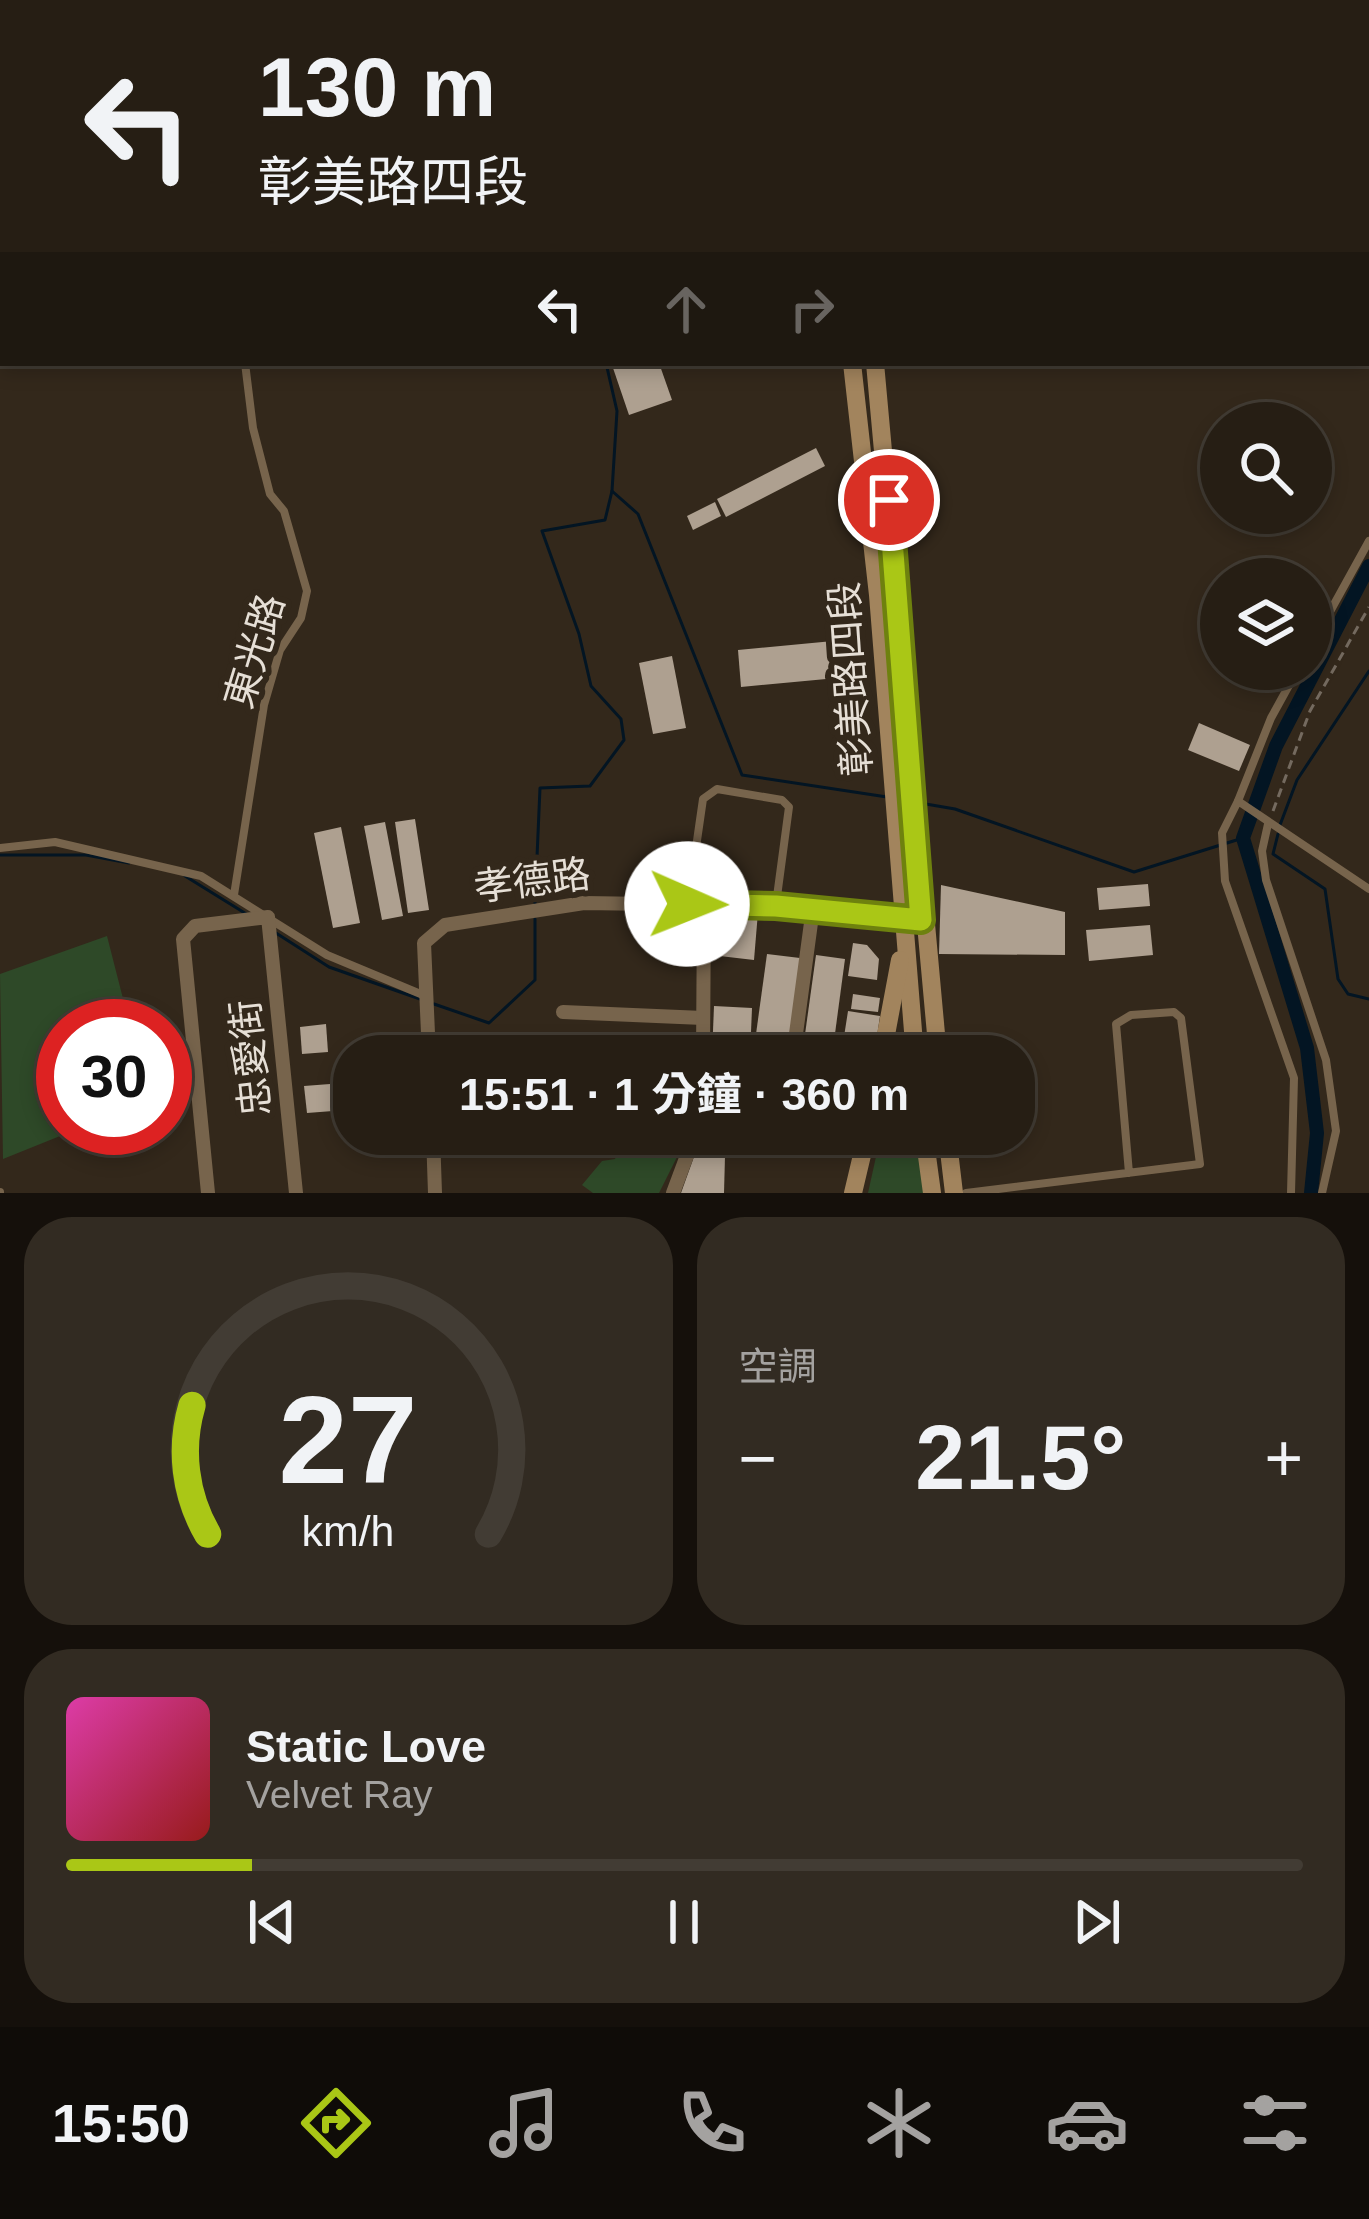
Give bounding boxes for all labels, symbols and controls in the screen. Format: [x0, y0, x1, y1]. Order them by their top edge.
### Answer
text: 130 m [258, 40, 496, 134]
icon: left [60, 48, 216, 204]
text: 彰美路四段 [258, 152, 528, 212]
icon: left [527, 276, 593, 342]
icon: ahead [653, 276, 719, 342]
icon: right [779, 276, 845, 342]
map controls [1200, 402, 1332, 690]
button: search [1200, 402, 1332, 534]
pin [838, 449, 940, 551]
icon: arrive [856, 467, 922, 533]
button: layers [1200, 558, 1332, 690]
street label: 彰美路四段 [822, 580, 879, 778]
street label: 東光路 [217, 589, 292, 713]
position arrow [624, 841, 750, 967]
street label: 孝德路 [471, 852, 593, 909]
street label: 忠愛街 [223, 998, 278, 1118]
speed limit sign: 30 [36, 999, 192, 1155]
text: 15:51 · 1 分鐘 · 360 m [459, 1069, 909, 1120]
text: 空調 [739, 1345, 817, 1388]
text: 27 [279, 1370, 418, 1509]
text: 21.5° [915, 1408, 1126, 1508]
text: − [739, 1421, 777, 1495]
text: + [1264, 1421, 1303, 1495]
text: km/h [302, 1507, 395, 1555]
text: Static Love [246, 1721, 486, 1772]
text: Velvet Ray [246, 1773, 432, 1816]
icon: previous [239, 1889, 305, 1955]
icon: pause [651, 1889, 717, 1955]
icon: next [1064, 1889, 1130, 1955]
icon: directions [294, 2081, 378, 2165]
icon: music [482, 2081, 566, 2165]
icon: phone [670, 2081, 754, 2165]
icon: climate [857, 2081, 941, 2165]
icon: car [1045, 2081, 1129, 2165]
icon: filters [1233, 2081, 1317, 2165]
text: 15:50 [52, 2093, 190, 2153]

